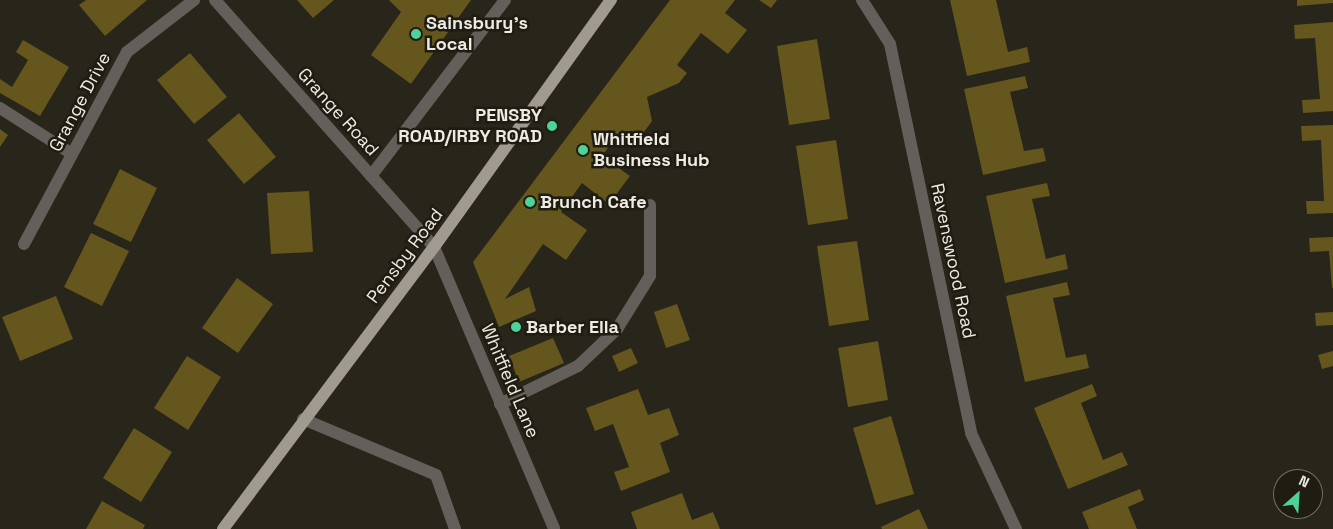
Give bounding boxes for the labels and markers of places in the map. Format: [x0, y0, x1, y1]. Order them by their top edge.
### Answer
place label: Sainsbury's Local [426, 13, 528, 56]
marker: Sainsbury's Local [410, 28, 422, 40]
place label: PENSBY ROAD/IRBY ROAD [398, 105, 542, 148]
marker: PENSBY ROAD/IRBY ROAD [546, 120, 558, 132]
place label: Whitfield Business Hub [593, 129, 710, 172]
marker: Whitfield Business Hub [577, 144, 589, 156]
place label: Brunch Cafe [540, 191, 647, 213]
marker: Brunch Cafe [524, 196, 536, 208]
place label: Barber Ella [526, 316, 619, 338]
marker: Barber Ella [510, 321, 522, 333]

